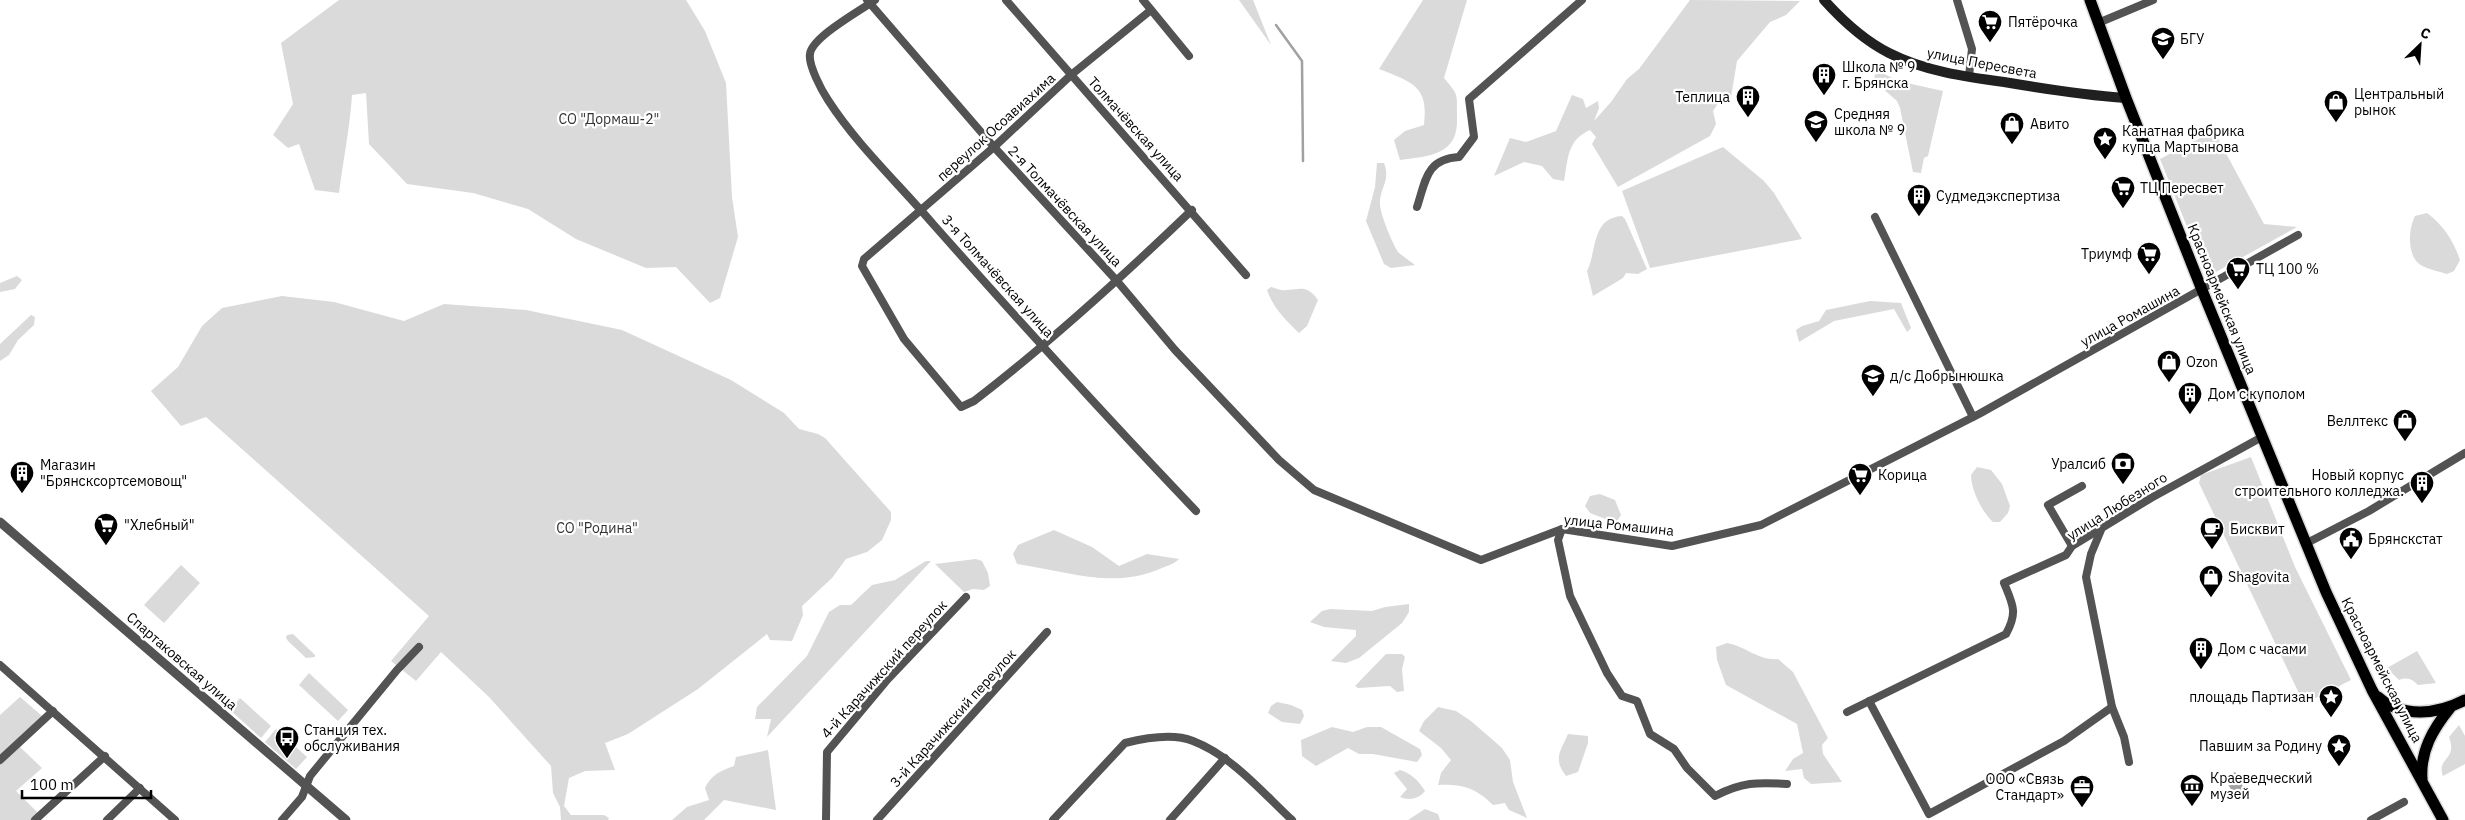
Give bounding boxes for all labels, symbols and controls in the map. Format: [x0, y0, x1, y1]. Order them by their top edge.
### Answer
supermarket icon: Пятёрочка [1977, 9, 2003, 43]
place label: Пятёрочка [2008, 13, 2078, 31]
north arrow [2395, 20, 2445, 70]
text: С [2418, 23, 2433, 43]
school or university icon: БГУ [2150, 26, 2176, 60]
place label: БГУ [2180, 30, 2205, 48]
street label: улица Пересвета [1926, 44, 2039, 83]
place label: Школа № 9 г. Брянска [1842, 58, 1915, 92]
building icon: Школа № 9 г. Брянска [1811, 62, 1837, 96]
street label: переулок Осоавиахима [933, 69, 1059, 185]
street label: Толмачёвская улица [1084, 73, 1188, 185]
building icon: Теплица [1735, 84, 1761, 118]
place label: Центральный рынок [2354, 85, 2444, 119]
place label: Теплица [1675, 88, 1731, 106]
shop icon: Центральный рынок [2323, 89, 2349, 123]
place label: Средняя школа № 9 [1834, 105, 1905, 139]
school or university icon: Средняя школа № 9 [1803, 109, 1829, 143]
park label: СО "Дормаш-2" [559, 110, 659, 128]
shop icon: Авито [1999, 111, 2025, 145]
place label: Авито [2030, 115, 2069, 133]
place label: Канатная фабрика купца Мартынова [2122, 122, 2245, 156]
place icon: Канатная фабрика купца Мартынова [2092, 126, 2118, 160]
street label: 2-я Толмачёвская улица [1004, 142, 1126, 271]
supermarket icon: ТЦ Пересвет [2110, 175, 2136, 209]
place label: ТЦ Пересвет [2140, 179, 2224, 197]
building icon: Судмедэкспертиза [1906, 183, 1932, 217]
place label: Судмедэкспертиза [1936, 187, 2061, 205]
street label: 3-я Толмачёвская улица [938, 211, 1058, 342]
street label: Красноармейская улица [2184, 221, 2261, 377]
supermarket icon: Триумф [2136, 241, 2162, 275]
place label: Триумф [2081, 245, 2132, 263]
supermarket icon: ТЦ 100 % [2225, 256, 2251, 290]
place label: ТЦ 100 % [2256, 260, 2319, 278]
street label: улица Ромашина [2077, 281, 2183, 351]
shop icon: Ozon [2156, 349, 2182, 383]
place label: Ozon [2186, 353, 2218, 371]
school or university icon: д/с Добрынюшка [1860, 363, 1886, 397]
place label: д/с Добрынюшка [1890, 367, 2004, 385]
building icon: Дом с куполом [2177, 381, 2203, 415]
place label: Дом с куполом [2208, 385, 2305, 403]
shop icon: Веллтекс [2392, 408, 2418, 442]
place label: Веллтекс [2327, 412, 2388, 430]
bank icon: Уралсиб [2110, 451, 2136, 485]
place label: Уралсиб [2051, 455, 2106, 473]
place label: Магазин "Брянсксортсемовощ" [40, 456, 187, 490]
building icon: Магазин "Брянсксортсемовощ" [9, 460, 35, 494]
supermarket icon: Корица [1847, 462, 1873, 496]
place label: Корица [1878, 466, 1928, 484]
place label: Новый корпус строительного колледжа. [2235, 466, 2404, 500]
street label: улица Любезного [2063, 468, 2171, 544]
building icon: Новый корпус строительного колледжа. [2409, 470, 2435, 504]
street label: улица Ромашина [1563, 510, 1675, 540]
supermarket icon: "Хлебный" [93, 512, 119, 546]
place label: "Хлебный" [124, 516, 195, 534]
cafe icon: Бисквит [2199, 516, 2225, 550]
park label: СО "Родина" [556, 519, 638, 537]
place label: Бисквит [2230, 520, 2285, 538]
public building icon: Брянскстат [2338, 526, 2364, 560]
place label: Брянскстат [2368, 530, 2443, 548]
shop icon: Shagovita [2198, 564, 2224, 598]
place label: Shagovita [2228, 568, 2290, 586]
street label: Красноармейская улица [2337, 594, 2427, 746]
street label: 4-й Карачижский переулок [817, 596, 951, 742]
street label: Спартаковская улица [123, 608, 241, 714]
building icon: Дом с часами [2188, 636, 2214, 670]
place label: Дом с часами [2218, 640, 2307, 658]
street label: 3-й Карачижский переулок [886, 645, 1020, 791]
place icon: площадь Партизан [2318, 684, 2344, 718]
place label: площадь Партизан [2189, 688, 2314, 706]
place label: Станция тех. обслуживания [304, 721, 400, 755]
bus stop icon: Станция тех. обслуживания [274, 725, 300, 759]
place icon: Павшим за Родину [2326, 733, 2352, 767]
place label: Павшим за Родину [2199, 737, 2322, 755]
scale bar [22, 768, 151, 800]
place label: Краеведческий музей [2210, 769, 2313, 803]
place label: ООО «Связь Стандарт» [1986, 770, 2064, 804]
museum icon: Краеведческий музей [2179, 773, 2205, 807]
office icon: ООО «Связь Стандарт» [2069, 774, 2095, 808]
text: 100 m [30, 775, 74, 794]

